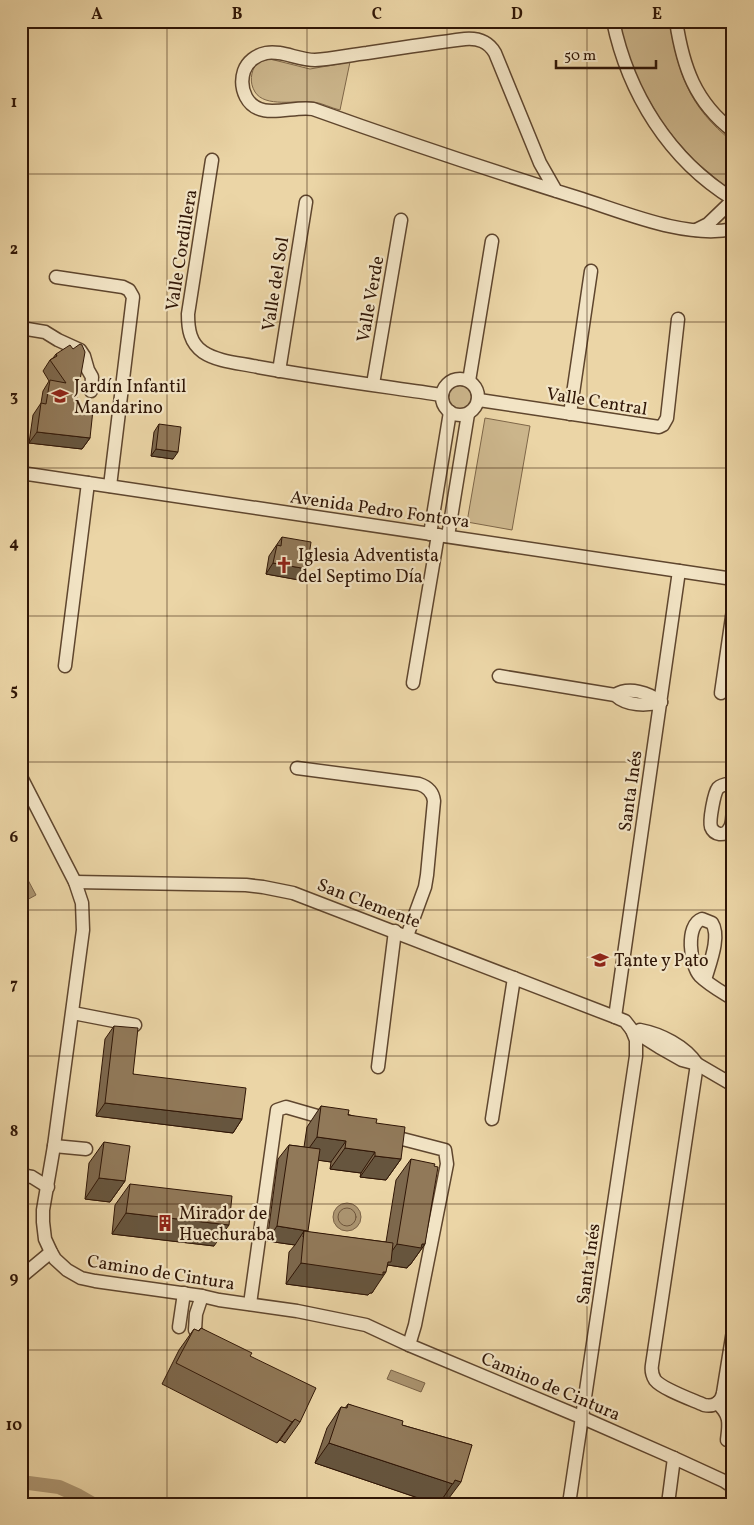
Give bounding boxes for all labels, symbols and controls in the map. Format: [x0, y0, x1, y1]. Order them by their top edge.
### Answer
text: A [91, 4, 103, 26]
text: B [232, 4, 243, 26]
text: C [372, 4, 382, 26]
text: D [511, 4, 523, 26]
text: E [652, 4, 662, 26]
scale bar [556, 38, 656, 70]
text: 50 m [564, 46, 596, 67]
text: 1 [11, 92, 17, 114]
street label: Valle Cordillera [161, 188, 204, 313]
street label: Valle del Sol [257, 235, 296, 333]
text: 2 [10, 239, 18, 261]
street label: Valle Verde [352, 254, 391, 344]
place label: Jardín Infantil Mandarino [74, 375, 186, 421]
street label: Valle Central [545, 382, 649, 423]
text: 3 [10, 386, 18, 408]
school or university icon: Jardín Infantil Mandarino [50, 386, 70, 406]
street label: Avenida Pedro Fontova [288, 485, 471, 535]
text: 4 [9, 533, 19, 555]
place label: Iglesia Adventista del Septimo Día [298, 544, 439, 590]
church icon: Iglesia Adventista del Septimo Día [274, 555, 294, 575]
text: 5 [10, 680, 18, 702]
street label: Santa Inés [613, 749, 650, 833]
text: 6 [10, 827, 19, 849]
street label: San Clemente [313, 873, 424, 936]
place label: Tante y Pato [614, 949, 709, 974]
school or university icon: Tante y Pato [590, 950, 610, 970]
text: 7 [10, 974, 18, 996]
text: 8 [10, 1121, 18, 1143]
place label: Mirador de Huechuraba [179, 1202, 275, 1248]
building icon: Mirador de Huechuraba [155, 1213, 175, 1233]
street label: Santa Inés [571, 1222, 608, 1306]
street label: Camino de Cintura [85, 1249, 236, 1298]
text: 9 [10, 1268, 19, 1290]
street label: Camino de Cintura [477, 1347, 624, 1428]
text: 10 [6, 1415, 22, 1437]

